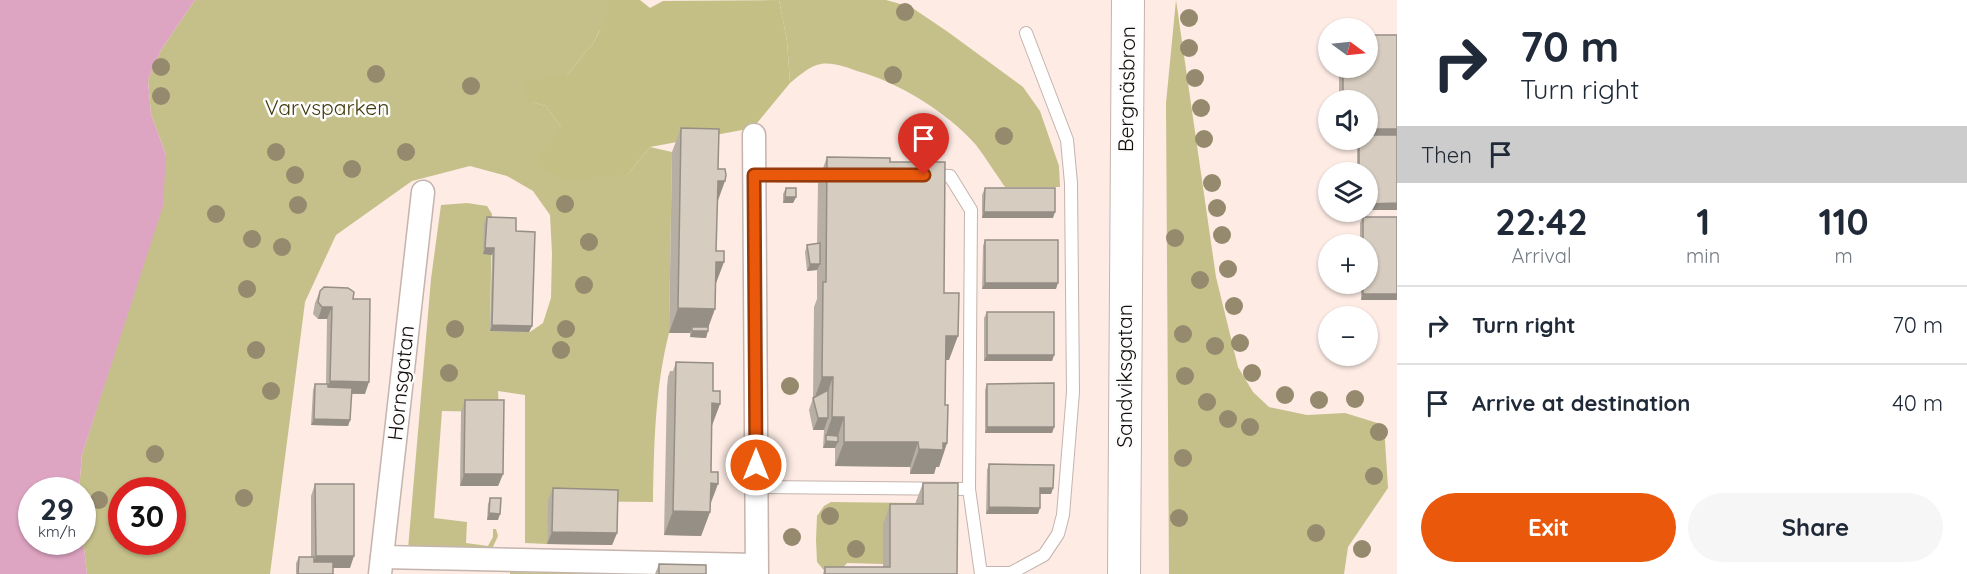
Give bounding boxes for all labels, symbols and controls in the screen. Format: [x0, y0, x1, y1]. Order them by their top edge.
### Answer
north arrow [1318, 18, 1378, 78]
map controls [1318, 18, 1378, 366]
text: 70 m [1520, 20, 1619, 73]
icon: right [1421, 24, 1499, 102]
street label: Bergnäsbron [1112, 26, 1140, 152]
text: Turn right [1520, 72, 1639, 106]
button: sound [1318, 90, 1378, 150]
park label: Varvsparken [265, 94, 389, 120]
pin [898, 113, 949, 175]
icon: arrive [907, 122, 940, 155]
icon: arrive [1484, 138, 1517, 171]
text: Then [1421, 141, 1472, 169]
button: layers [1318, 162, 1378, 222]
text: 22:42 [1495, 199, 1588, 244]
text: 1 [1696, 199, 1710, 244]
text: 110 [1819, 199, 1869, 244]
button: + [1318, 234, 1378, 294]
text: Arrival [1512, 243, 1572, 268]
text: min [1686, 243, 1720, 268]
text: m [1834, 243, 1853, 268]
street label: Sandviksgatan [1111, 304, 1137, 448]
button: − [1318, 306, 1378, 366]
icon: right [1421, 309, 1454, 342]
text: Turn right [1472, 311, 1576, 339]
text: 70 m [1893, 311, 1943, 339]
street label: Hornsgatan [381, 324, 419, 442]
icon: arrive [1421, 387, 1454, 420]
text: Arrive at destination [1472, 389, 1690, 417]
text: 40 m [1892, 389, 1943, 417]
position arrow [724, 433, 788, 497]
speed limit sign: 30 [108, 477, 186, 555]
text: 29 [40, 490, 74, 528]
button: Exit [1421, 493, 1676, 562]
button: Share [1688, 493, 1943, 562]
text: km/h [38, 522, 76, 541]

